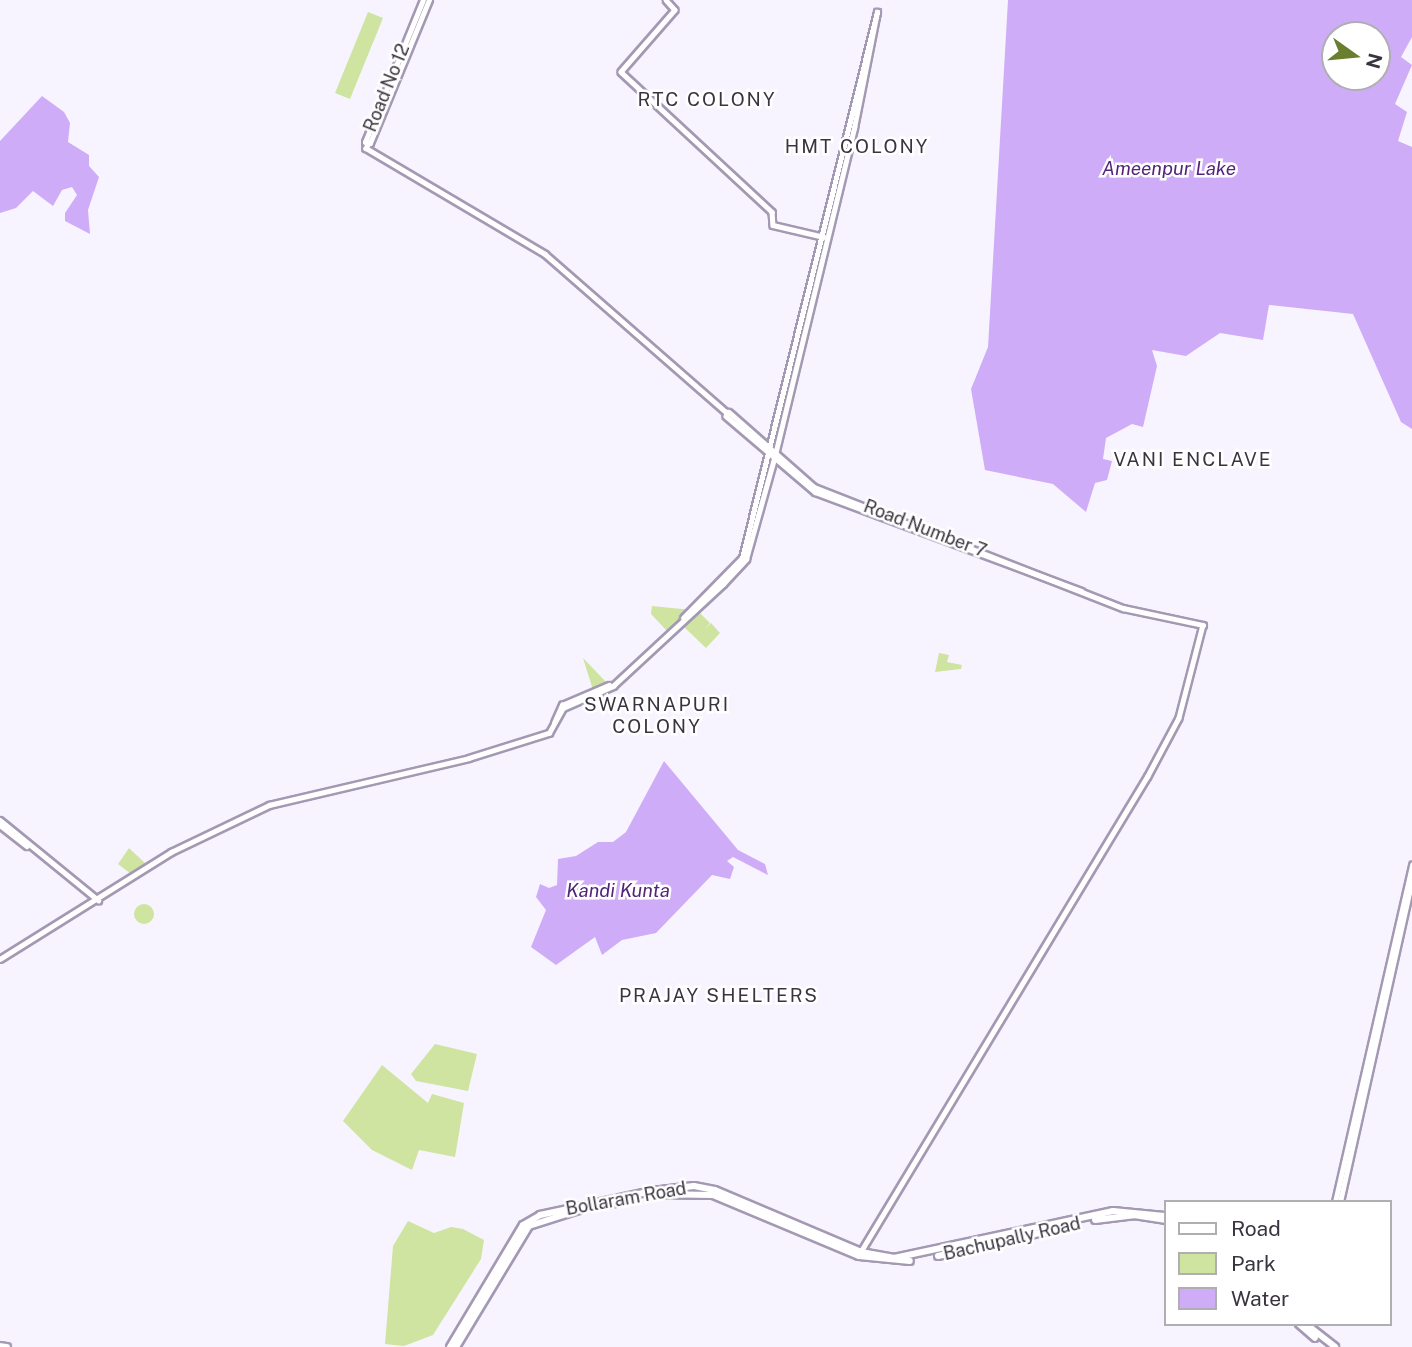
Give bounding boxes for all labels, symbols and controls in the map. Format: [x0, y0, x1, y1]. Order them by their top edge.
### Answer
north arrow [1321, 21, 1391, 91]
street label: Road No 12 [360, 41, 414, 135]
text: N [1362, 51, 1387, 71]
district label: RTC COLONY [639, 89, 775, 111]
district label: HMT COLONY [786, 136, 928, 158]
water label: Ameenpur Lake [1102, 158, 1236, 180]
district label: VANI ENCLAVE [1115, 449, 1271, 471]
street label: Road Number 7 [861, 496, 989, 562]
district label: SWARNAPURI COLONY [585, 694, 729, 738]
water label: Kandi Kunta [566, 880, 670, 902]
district label: PRAJAY SHELTERS [621, 985, 817, 1007]
street label: Bollaram Road [564, 1178, 688, 1220]
legend [1164, 1200, 1391, 1326]
street label: Bachupally Road [941, 1213, 1083, 1265]
text: Road [1231, 1216, 1281, 1241]
text: Park [1231, 1251, 1276, 1276]
text: Water [1231, 1286, 1289, 1311]

